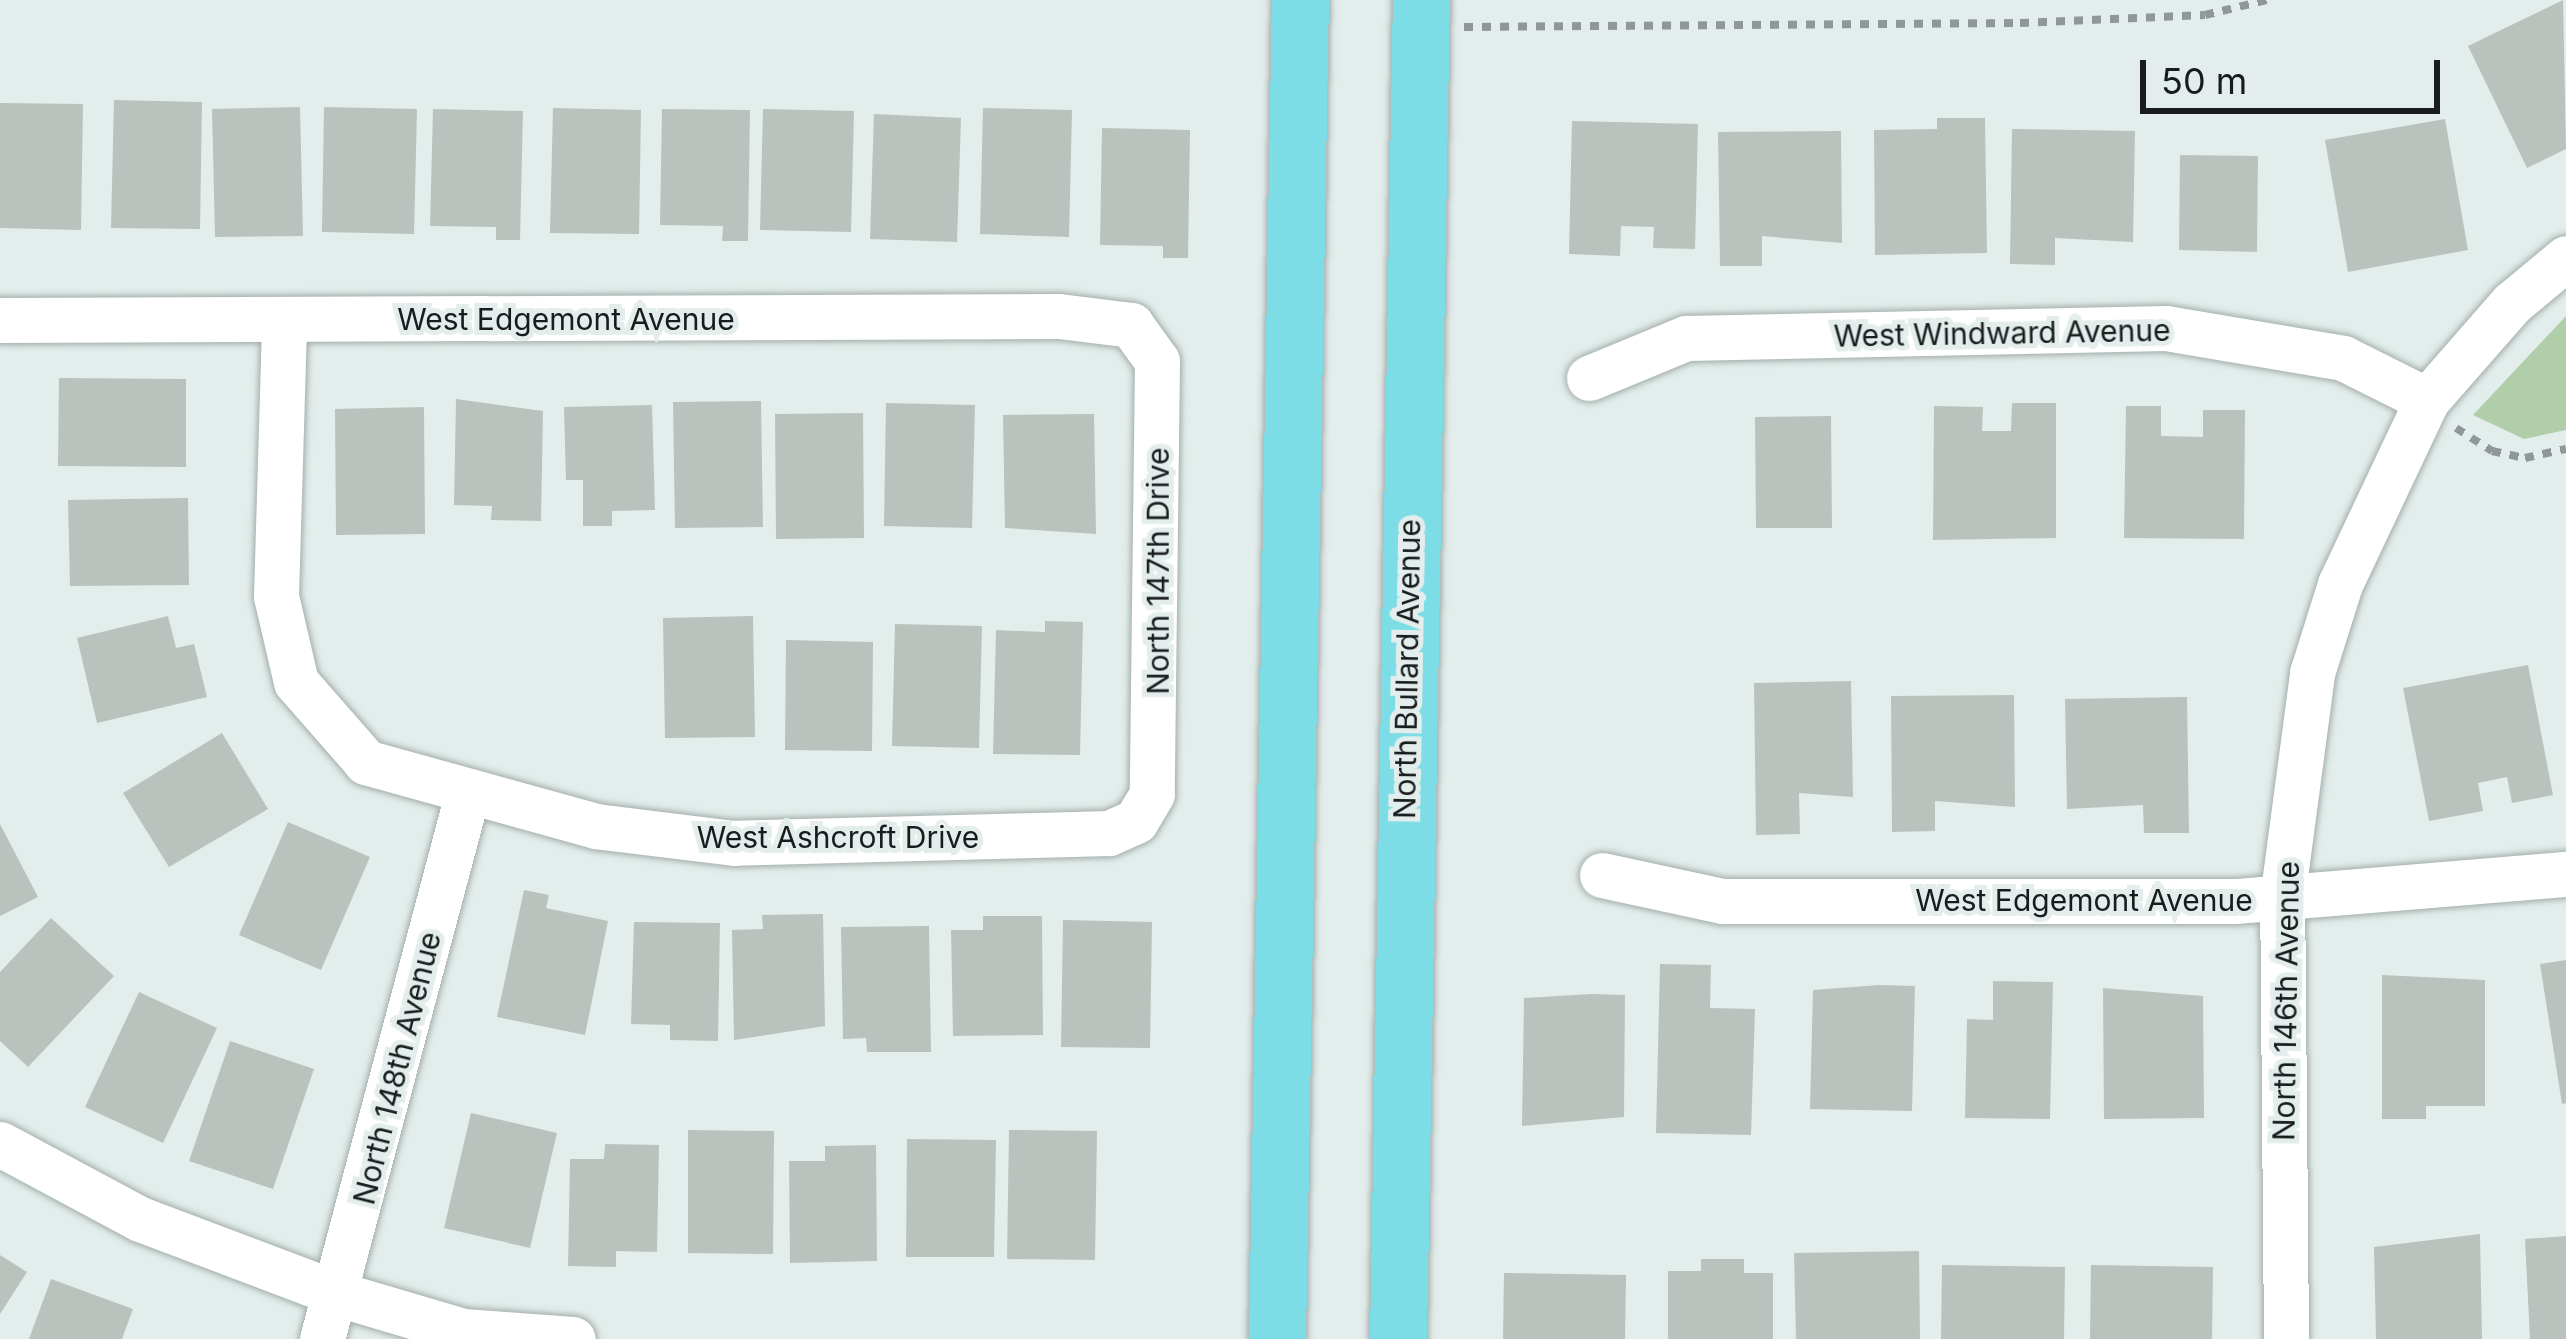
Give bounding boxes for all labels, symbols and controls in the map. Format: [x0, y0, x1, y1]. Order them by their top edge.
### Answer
scale bar [2146, 36, 2446, 110]
text: 50 m [2161, 59, 2247, 103]
street label: West Edgemont Avenue [397, 301, 735, 337]
street label: West Windward Avenue [1833, 312, 2171, 354]
street label: North 147th Drive [1140, 447, 1176, 695]
street label: North Bullard Avenue [1386, 519, 1428, 819]
street label: West Ashcroft Drive [697, 819, 979, 855]
street label: North 146th Avenue [2266, 861, 2306, 1141]
street label: West Edgemont Avenue [1915, 882, 2253, 918]
street label: North 148th Avenue [346, 928, 448, 1208]

